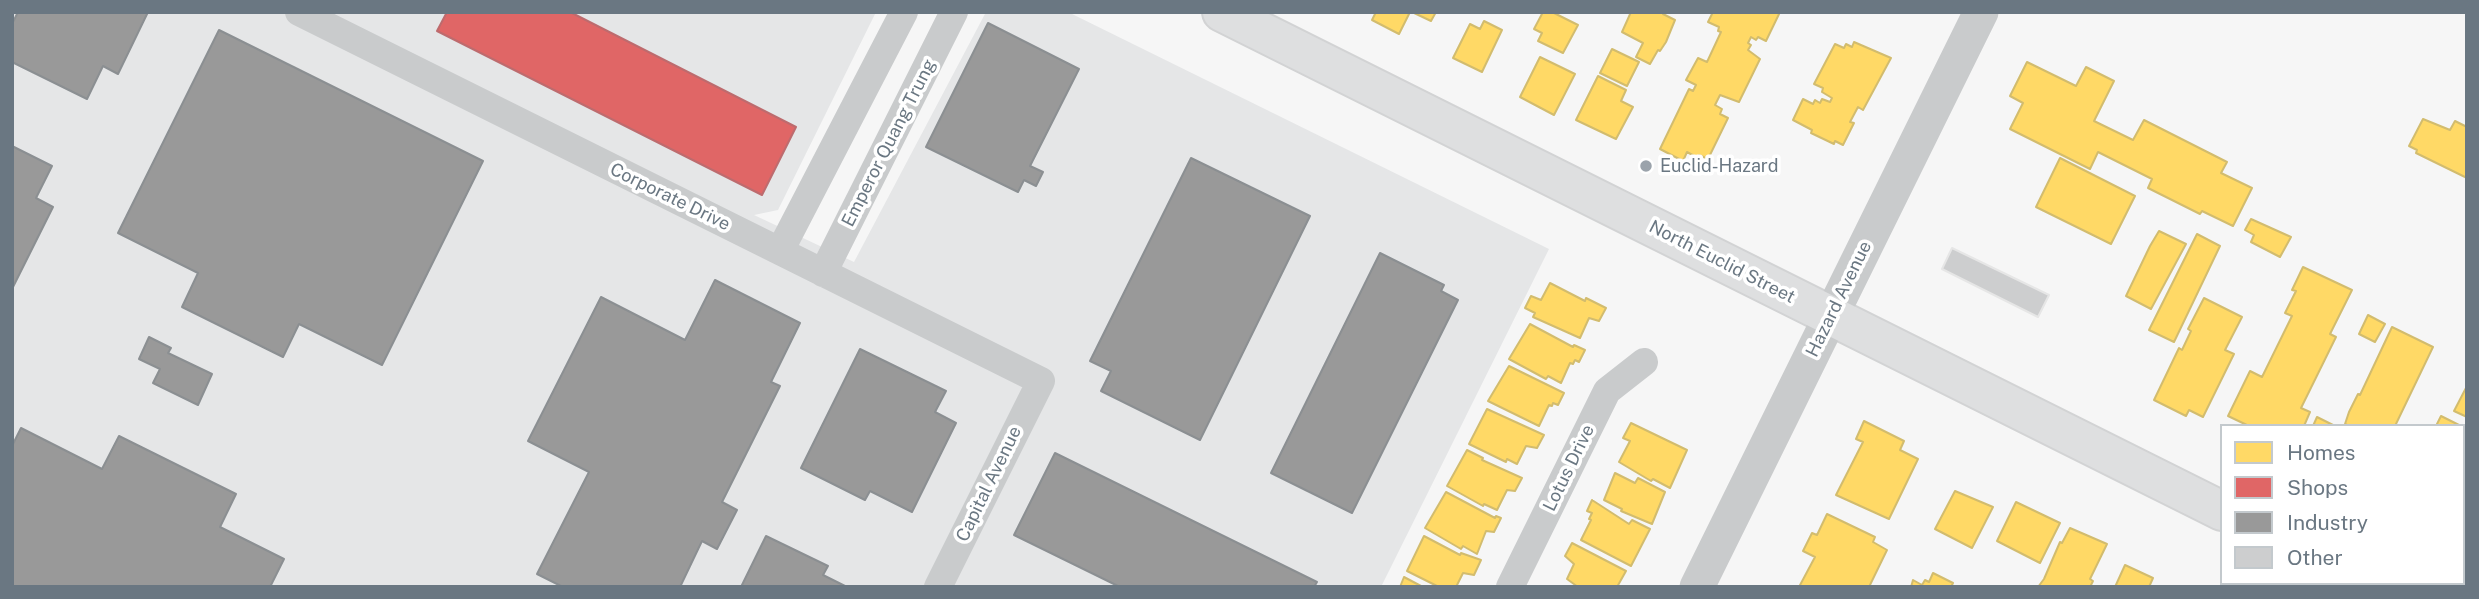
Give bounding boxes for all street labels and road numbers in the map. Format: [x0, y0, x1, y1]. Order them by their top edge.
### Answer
street label: Emperor Quang Trung [837, 56, 941, 230]
street label: Corporate Drive [606, 159, 734, 235]
street label: North Euclid Street [1645, 216, 1799, 308]
street label: Hazard Avenue [1802, 238, 1876, 360]
street label: Lotus Drive [1539, 421, 1599, 515]
street label: Capital Avenue [952, 423, 1026, 545]

